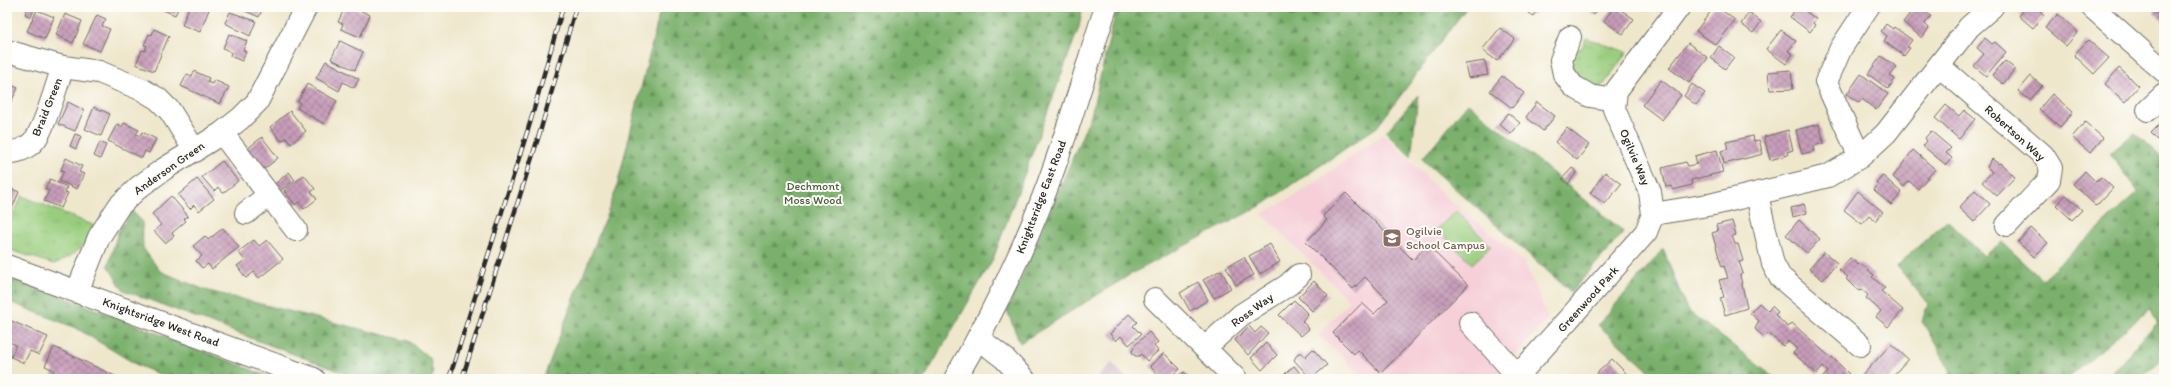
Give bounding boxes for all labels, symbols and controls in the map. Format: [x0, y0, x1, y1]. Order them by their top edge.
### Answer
street label: Braid Green [29, 75, 65, 139]
street label: Robertson Way [1982, 102, 2048, 164]
street label: Ogilvie Way [1617, 127, 1653, 188]
street label: Anderson Green [131, 138, 207, 198]
street label: Knightsridge East Road [1013, 138, 1069, 256]
park label: Dechmont Moss Wood [784, 179, 842, 207]
place label: Ogilvie School Campus [1406, 224, 1485, 252]
school or university icon: Ogilvie School Campus [1381, 227, 1403, 249]
street label: Greenwood Park [1555, 262, 1622, 335]
street label: Ross Way [1228, 290, 1276, 330]
street label: Knightsridge West Road [101, 294, 222, 350]

